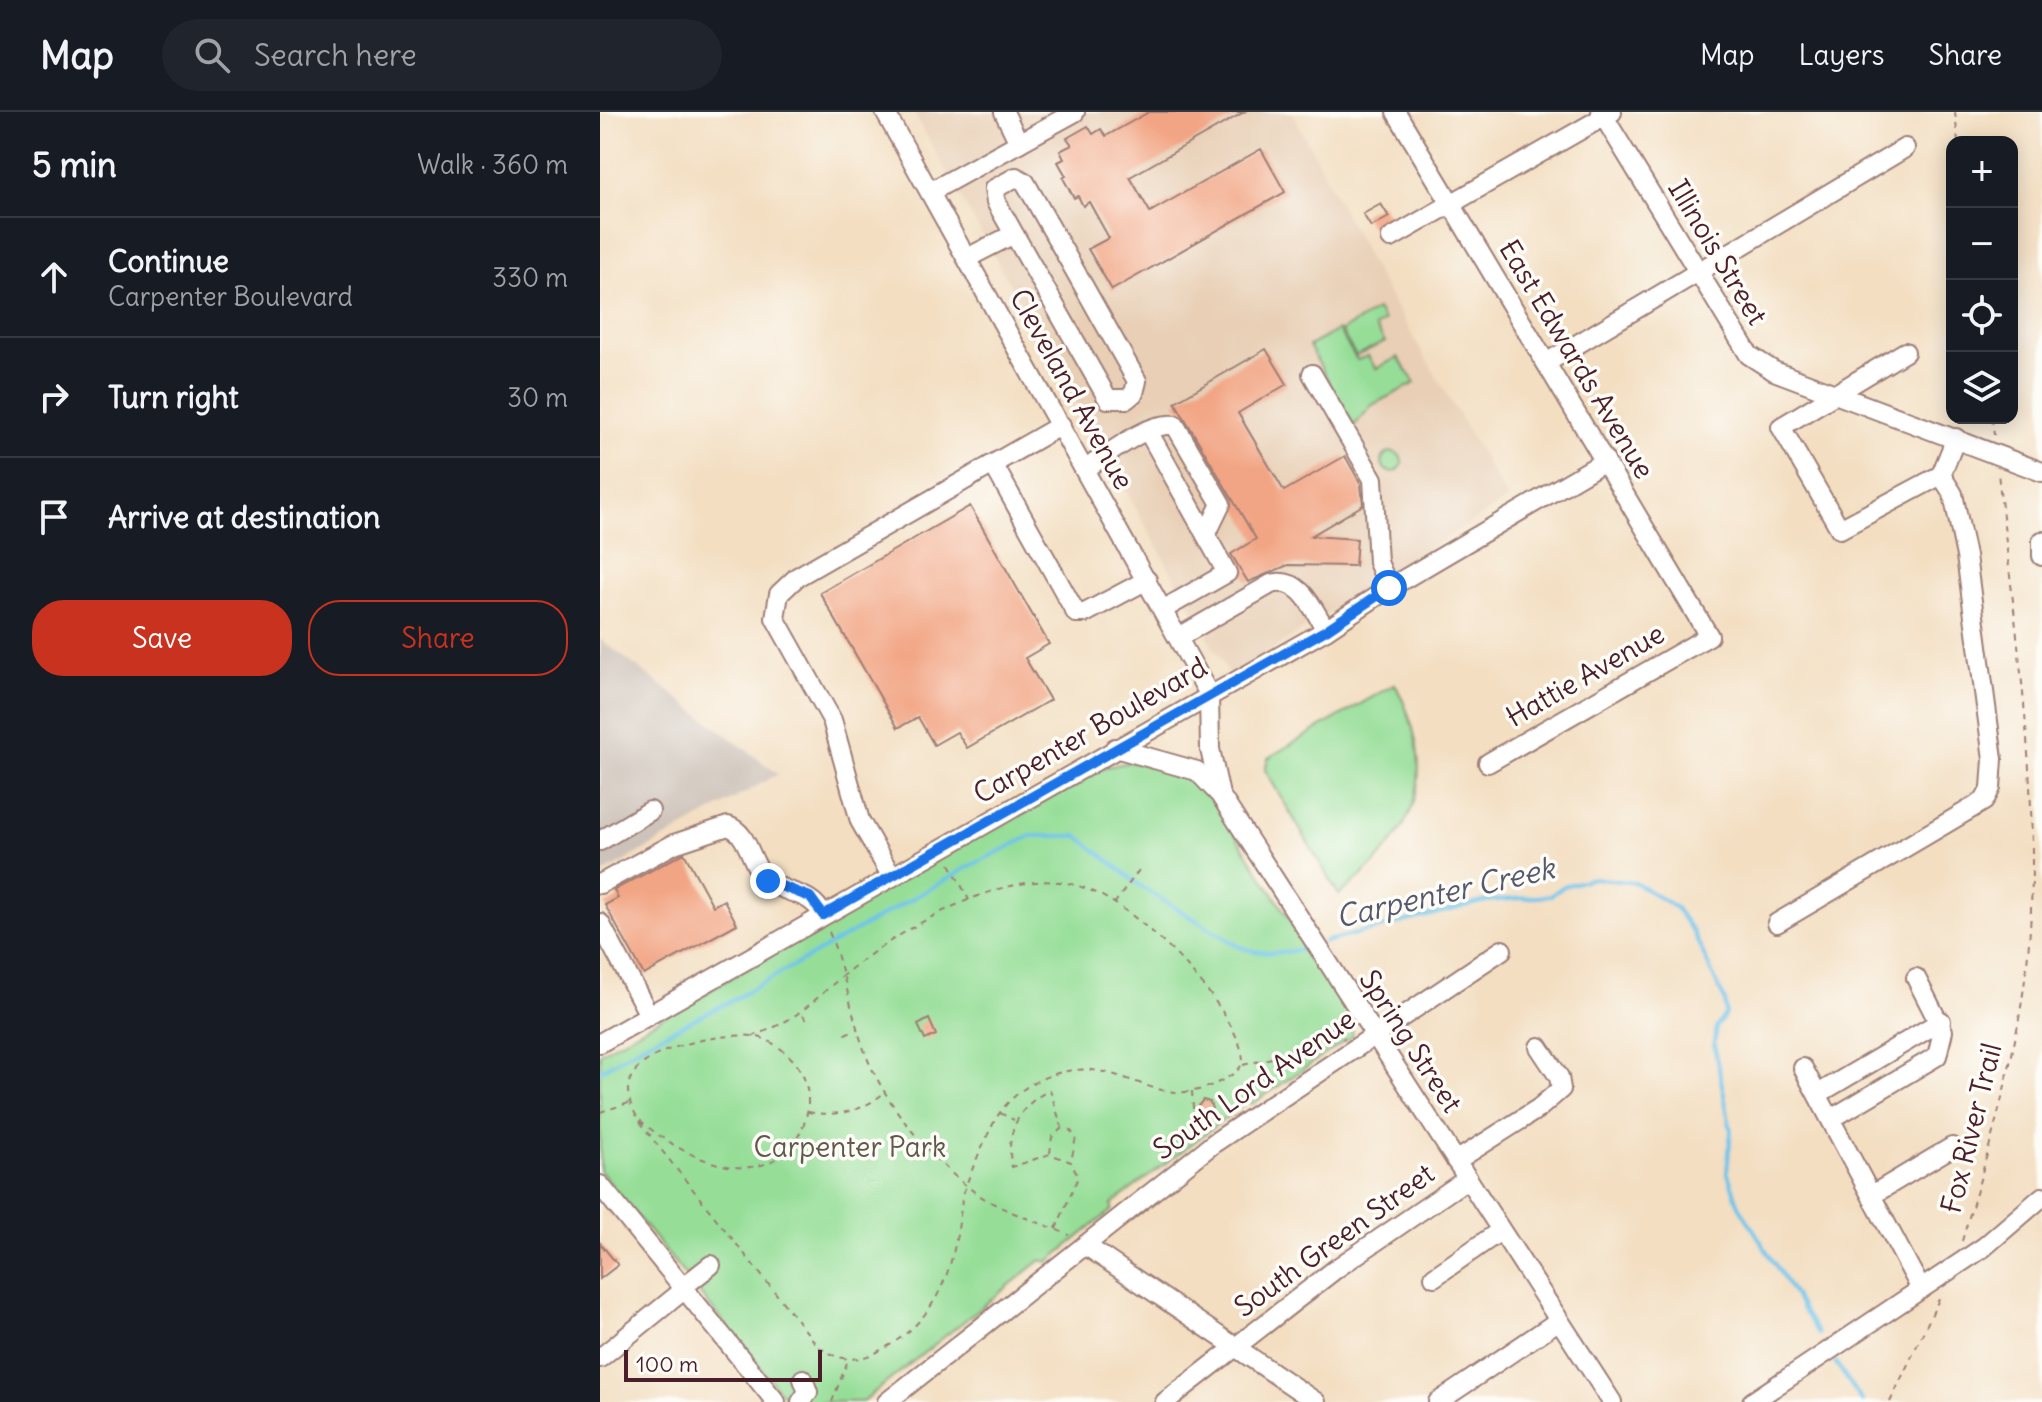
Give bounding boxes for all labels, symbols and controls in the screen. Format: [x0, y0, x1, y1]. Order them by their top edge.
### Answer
search box [162, 19, 722, 91]
text: Map [40, 32, 114, 79]
icon: search [190, 33, 234, 77]
text: Search here [254, 36, 417, 74]
text: Map [1700, 37, 1755, 73]
text: Layers [1799, 37, 1885, 73]
text: Share [1929, 37, 2002, 73]
map controls [1946, 136, 2018, 424]
button: + [1946, 136, 2018, 208]
text: 5 min [32, 143, 117, 186]
text: Walk · 360 m [417, 148, 568, 181]
street label: Illinois Street [1660, 173, 1776, 331]
button: − [1946, 208, 2018, 280]
street label: East Edwards Avenue [1491, 233, 1663, 485]
text: Continue [108, 242, 229, 280]
icon: ahead [32, 255, 76, 299]
text: 330 m [492, 261, 568, 294]
text: Carpenter Boulevard [108, 280, 353, 313]
button: locate [1946, 280, 2018, 352]
street label: Cleveland Avenue [1002, 282, 1142, 496]
button: layers [1946, 352, 2018, 424]
icon: right [32, 375, 76, 419]
text: Turn right [108, 378, 239, 416]
text: 30 m [507, 381, 568, 414]
icon: arrive [32, 495, 76, 539]
text: Arrive at destination [108, 498, 380, 536]
route start [1371, 570, 1407, 606]
button: Save [32, 600, 292, 676]
button: Share [308, 600, 568, 676]
street label: Hattie Avenue [1499, 615, 1671, 735]
street label: Carpenter Boulevard [967, 648, 1213, 812]
water label: Carpenter Creek [1332, 848, 1560, 936]
route end [750, 863, 786, 899]
street label: Spring Street [1352, 963, 1470, 1119]
street label: South Lord Avenue [1146, 1001, 1362, 1167]
street label: Fox River Trail [1933, 1039, 2009, 1217]
park label: Carpenter Park [754, 1129, 946, 1165]
street label: South Green Street [1227, 1155, 1441, 1325]
scale bar [624, 1346, 822, 1382]
text: 100 m [636, 1350, 698, 1378]

